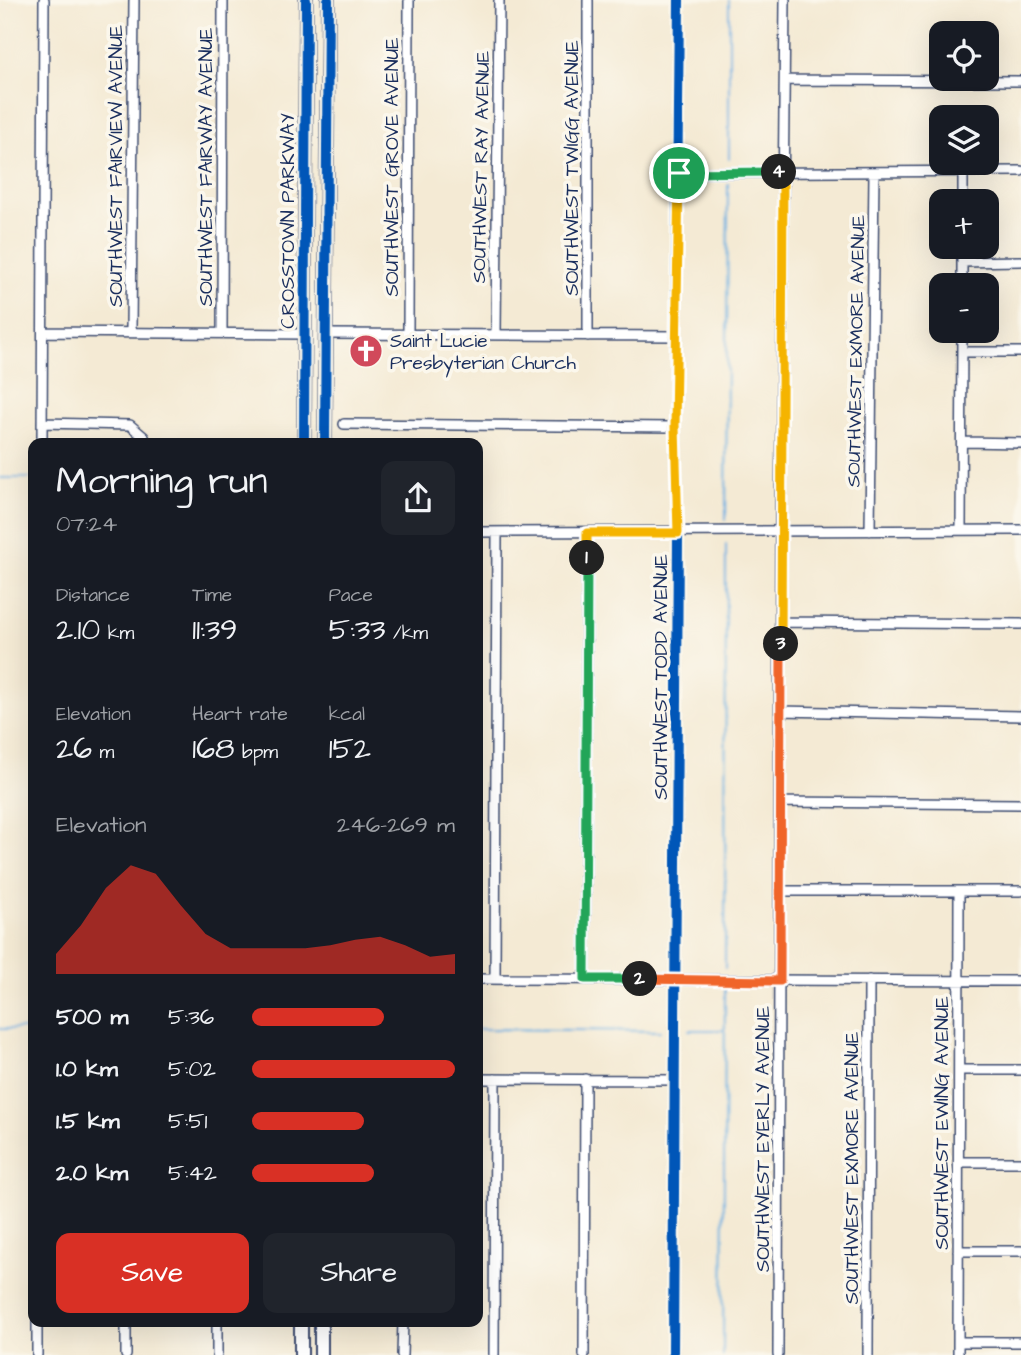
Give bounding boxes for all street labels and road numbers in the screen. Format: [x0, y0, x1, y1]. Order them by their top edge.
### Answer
street label: SOUTHWEST FAIRVIEW AVENUE [103, 25, 130, 307]
street label: SOUTHWEST FAIRWAY AVENUE [193, 28, 220, 306]
street label: SOUTHWEST GROVE AVENUE [379, 37, 406, 297]
street label: SOUTHWEST TWIGG AVENUE [559, 40, 586, 296]
street label: SOUTHWEST RAY AVENUE [466, 51, 497, 283]
street label: CROSSTOWN PARKWAY [275, 113, 302, 329]
street label: SOUTHWEST EXMORE AVENUE [841, 215, 872, 487]
street label: SOUTHWEST TODD AVENUE [648, 554, 675, 800]
street label: SOUTHWEST EWING AVENUE [929, 996, 956, 1250]
street label: SOUTHWEST EYERLY AVENUE [750, 1006, 777, 1272]
street label: SOUTHWEST EXMORE AVENUE [839, 1032, 866, 1304]

